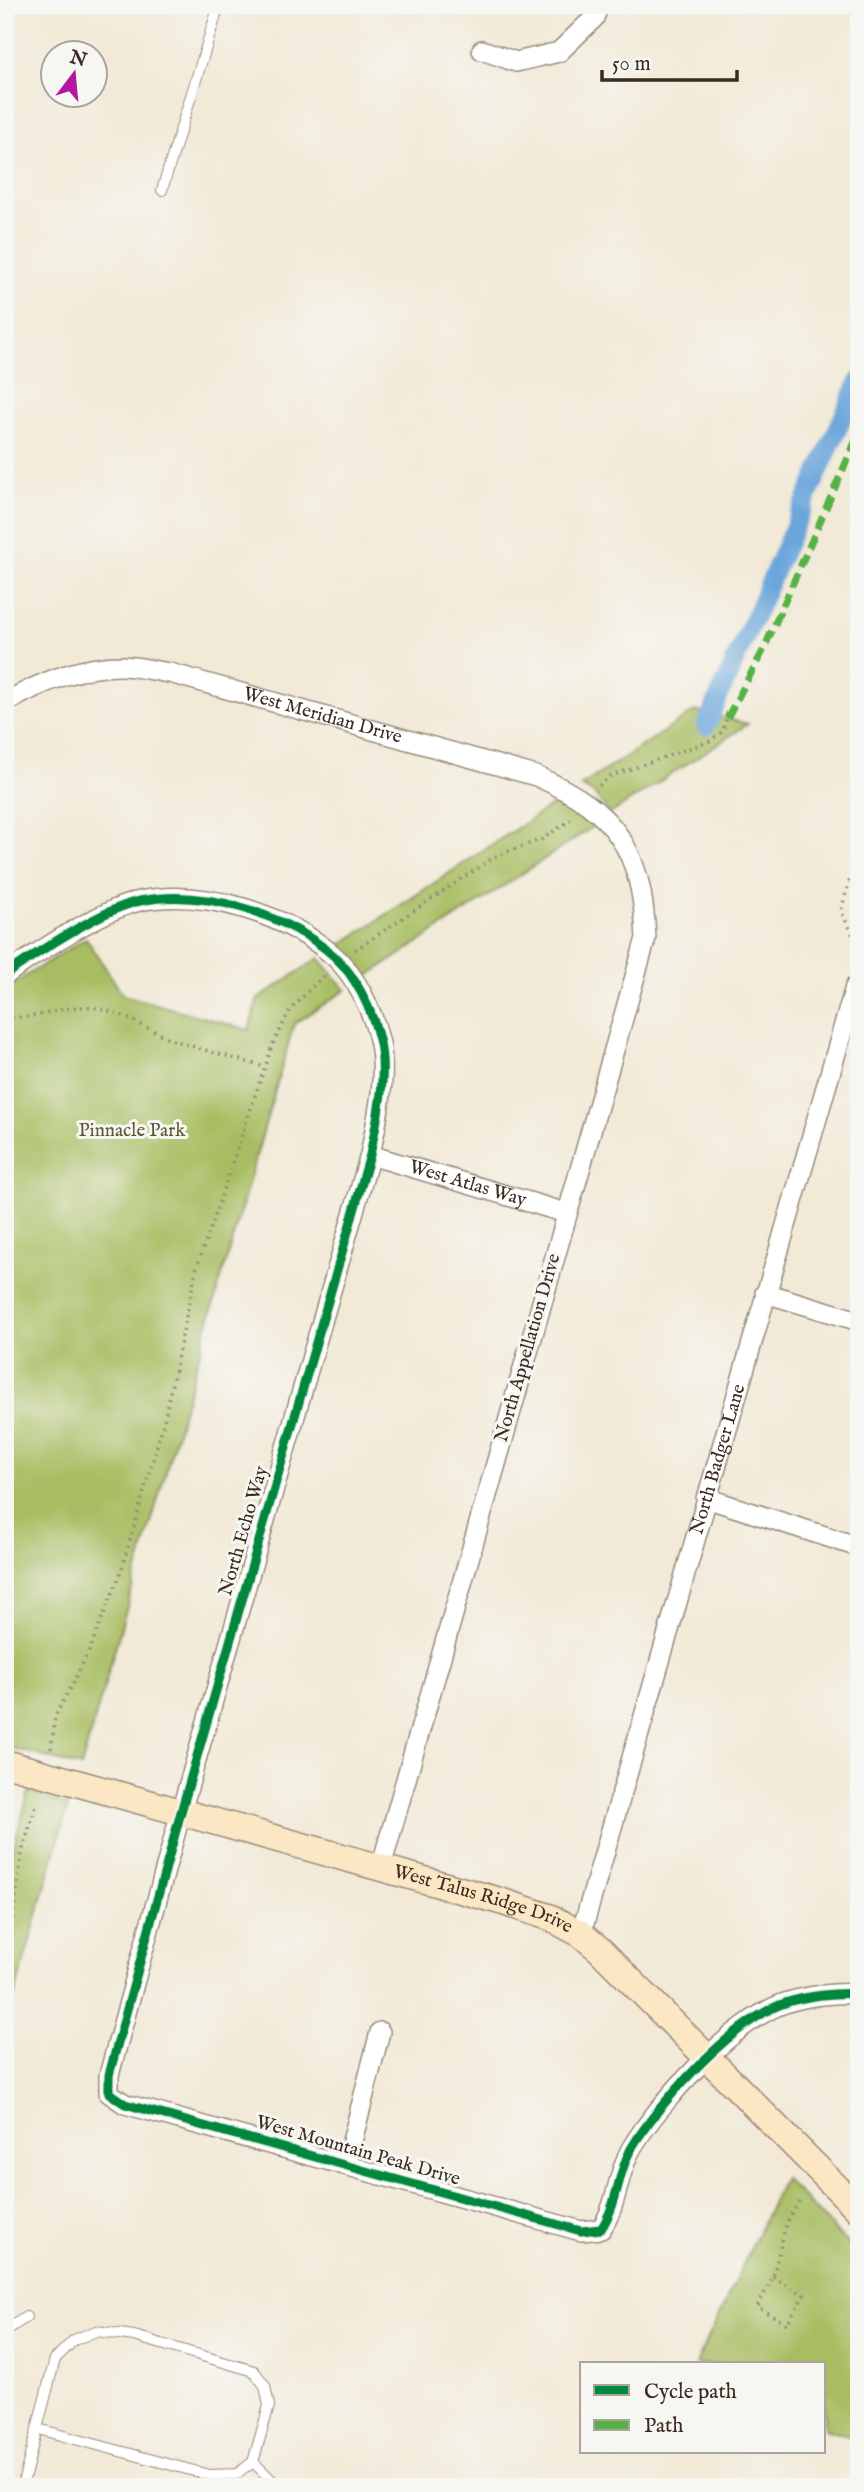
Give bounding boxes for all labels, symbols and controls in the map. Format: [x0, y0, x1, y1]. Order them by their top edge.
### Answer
north arrow [38, 38, 108, 108]
scale bar [602, 38, 736, 82]
text: N [66, 46, 90, 74]
text: 50 m [612, 51, 651, 78]
street label: West Meridian Drive [240, 682, 405, 750]
park label: Pinnacle Park [79, 1119, 186, 1143]
street label: West Atlas Way [406, 1155, 530, 1213]
street label: North Appellation Drive [490, 1251, 566, 1445]
street label: North Badger Lane [685, 1381, 752, 1538]
street label: North Echo Way [214, 1463, 274, 1599]
street label: West Talus Ridge Drive [391, 1860, 577, 1939]
street label: West Mountain Peak Drive [253, 2110, 463, 2192]
legend [580, 2362, 826, 2454]
text: Cycle path [644, 2379, 737, 2406]
text: Path [644, 2413, 683, 2440]

